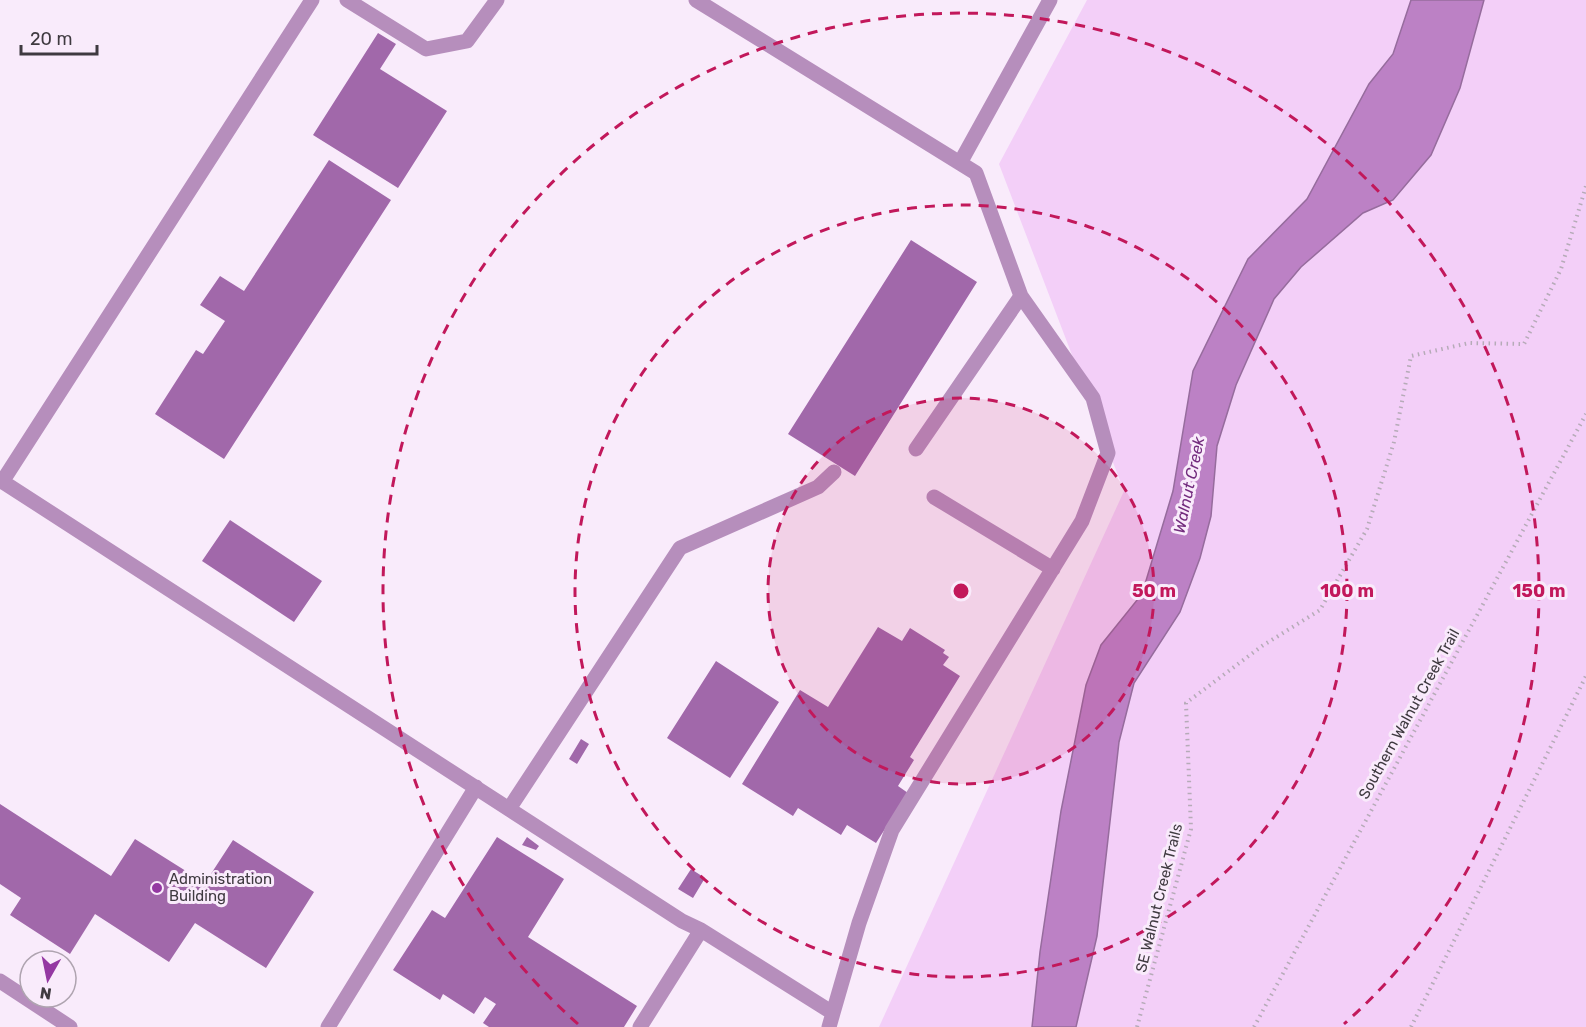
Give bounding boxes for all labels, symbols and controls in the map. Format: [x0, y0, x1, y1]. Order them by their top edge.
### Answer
scale bar [21, 18, 98, 56]
text: 20 m [30, 28, 72, 50]
water label: Walnut Creek [1170, 434, 1209, 535]
text: 50 m [1132, 580, 1176, 602]
text: 100 m [1320, 580, 1374, 602]
text: 150 m [1512, 580, 1566, 602]
centre of rings [951, 581, 971, 601]
street label: Southern Walnut Creek Trail [1355, 626, 1463, 802]
street label: SE Walnut Creek Trails [1132, 821, 1186, 974]
place label: Administration Building [169, 870, 272, 905]
marker: Administration Building [150, 881, 164, 895]
north arrow [18, 949, 78, 1009]
text: N [39, 983, 53, 1004]

